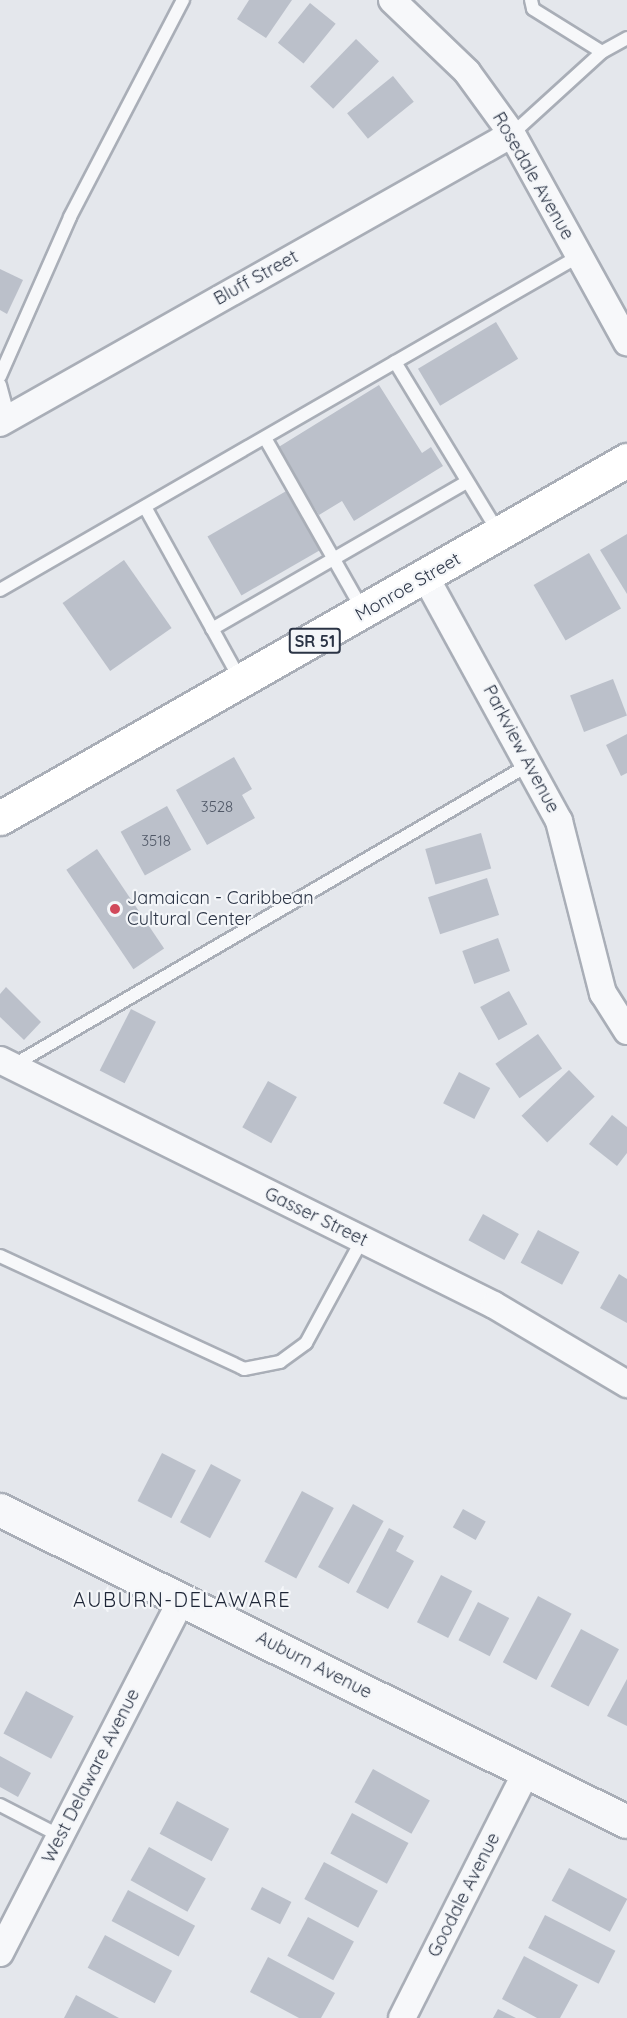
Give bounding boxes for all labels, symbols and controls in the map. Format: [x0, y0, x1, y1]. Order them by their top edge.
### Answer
street label: Rosedale Avenue [488, 108, 578, 244]
street label: Bluff Street [210, 246, 302, 310]
street label: Monroe Street [352, 548, 464, 626]
road number: SR 51 [288, 628, 342, 654]
street label: Parkview Avenue [478, 681, 564, 817]
house number: 3528 [201, 798, 233, 816]
house number: 3518 [141, 832, 171, 850]
place label: Jamaican - Caribbean Cultural Center [127, 888, 314, 930]
marker: Jamaican - Caribbean Cultural Center [108, 902, 122, 916]
street label: Gasser Street [261, 1183, 371, 1251]
district label: AUBURN-DELAWARE [73, 1587, 291, 1611]
street label: Auburn Avenue [253, 1627, 375, 1703]
street label: West Delaware Avenue [38, 1685, 144, 1867]
street label: Goodale Avenue [423, 1829, 505, 1961]

